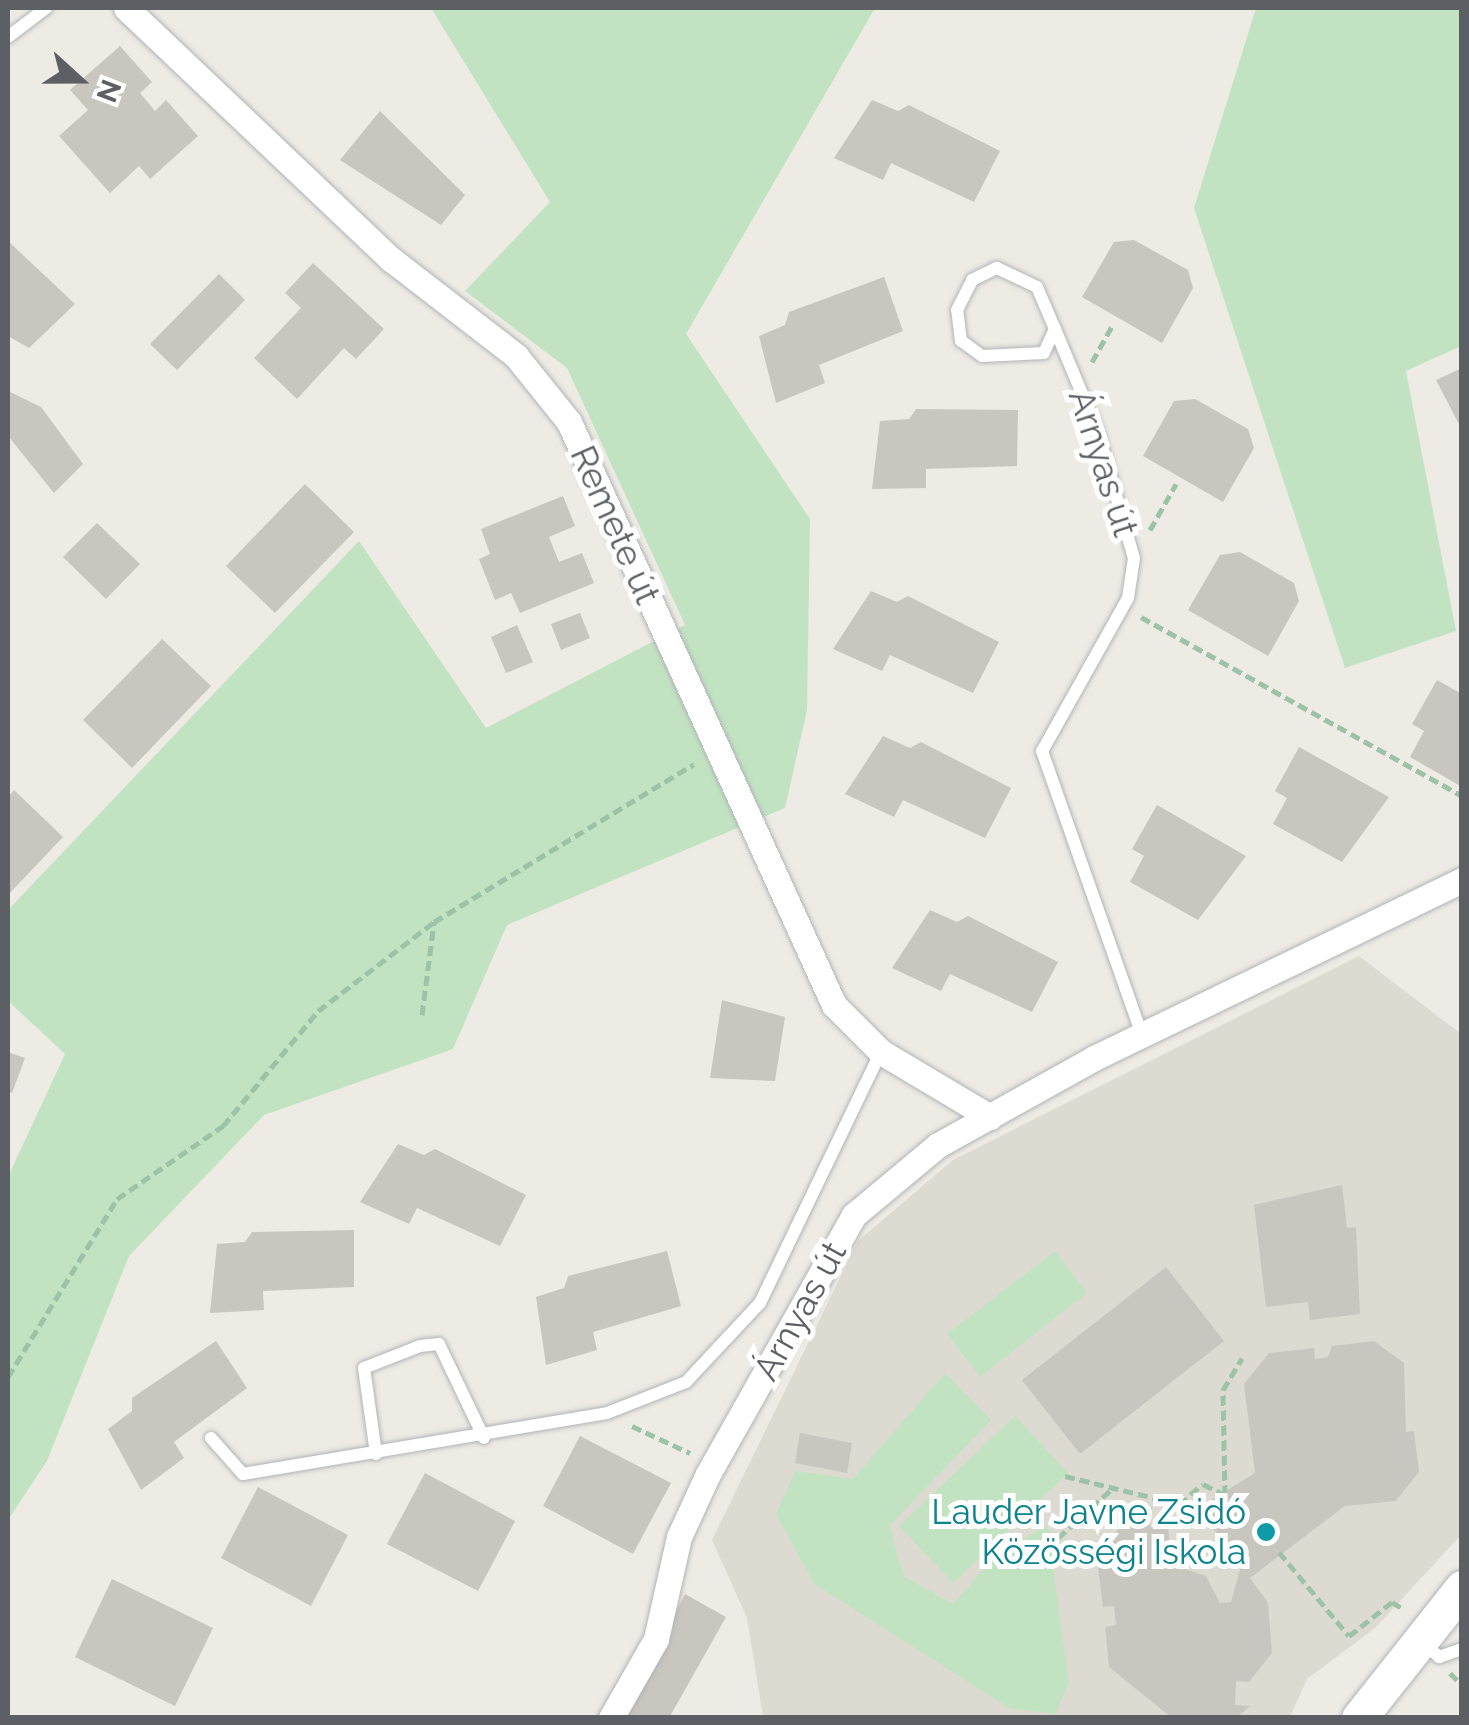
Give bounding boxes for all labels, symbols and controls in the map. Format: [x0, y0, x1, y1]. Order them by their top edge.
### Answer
north arrow [30, 30, 130, 130]
text: N [89, 75, 128, 107]
street label: Árnyas út [1060, 384, 1146, 542]
street label: Remete út [561, 439, 669, 611]
street label: Árnyas út [745, 1234, 855, 1388]
place label: Lauder Javne Zsidó Közösségi Iskola [929, 1491, 1246, 1573]
marker: Lauder Javne Zsidó Közösségi Iskola [1255, 1521, 1277, 1543]

